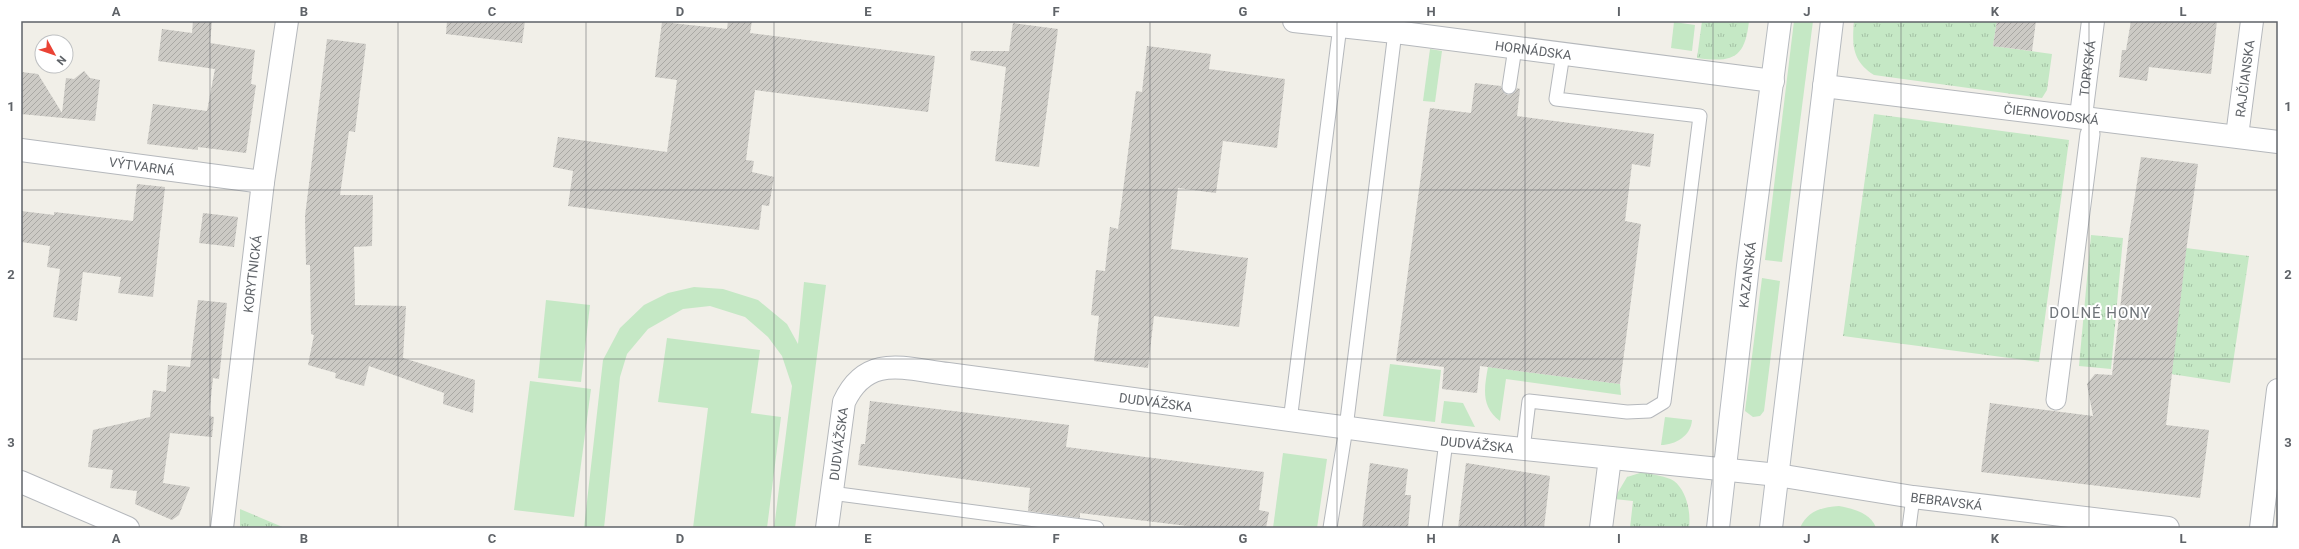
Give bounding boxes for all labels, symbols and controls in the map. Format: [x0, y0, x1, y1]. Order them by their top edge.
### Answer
text: A [112, 4, 121, 19]
text: B [300, 4, 308, 19]
text: C [488, 4, 497, 19]
text: D [676, 4, 684, 19]
text: E [864, 4, 872, 19]
text: F [1052, 4, 1060, 19]
text: G [1239, 4, 1248, 19]
text: H [1426, 4, 1436, 19]
text: I [1617, 4, 1621, 19]
text: J [1803, 4, 1811, 19]
text: K [1991, 4, 2000, 19]
text: L [2179, 4, 2187, 19]
north arrow [34, 34, 74, 74]
street label: HORNÁDSKA [1494, 38, 1573, 63]
street label: RAJČIANSKA [2233, 38, 2258, 118]
street label: TORYSKÁ [2077, 39, 2099, 97]
text: N [54, 53, 69, 67]
text: 1 [7, 99, 15, 114]
text: 1 [2284, 99, 2292, 114]
street label: ČIERNOVODSKÁ [2003, 101, 2100, 128]
street label: VÝTVARNÁ [108, 155, 176, 178]
street label: KORYTNICKÁ [241, 234, 265, 314]
street label: KAZANSKÁ [1736, 240, 1759, 309]
text: 2 [7, 267, 15, 282]
text: 2 [2284, 267, 2292, 282]
district label: DOLNÉ HONY [2049, 304, 2151, 322]
street label: DUDVÁŽSKA [1118, 390, 1194, 415]
street label: DUDVÁŽSKA [826, 406, 851, 481]
street label: DUDVÁŽSKA [1439, 433, 1515, 456]
text: 3 [7, 435, 15, 450]
text: 3 [2284, 435, 2292, 450]
street label: BEBRAVSKÁ [1910, 490, 1984, 513]
text: A [112, 531, 121, 546]
text: B [300, 531, 308, 546]
text: C [488, 531, 497, 546]
text: D [676, 531, 684, 546]
text: E [864, 531, 872, 546]
text: F [1052, 531, 1060, 546]
text: G [1239, 531, 1248, 546]
text: H [1426, 531, 1436, 546]
text: I [1617, 531, 1621, 546]
text: J [1803, 531, 1811, 546]
text: K [1991, 531, 2000, 546]
text: L [2179, 531, 2187, 546]

